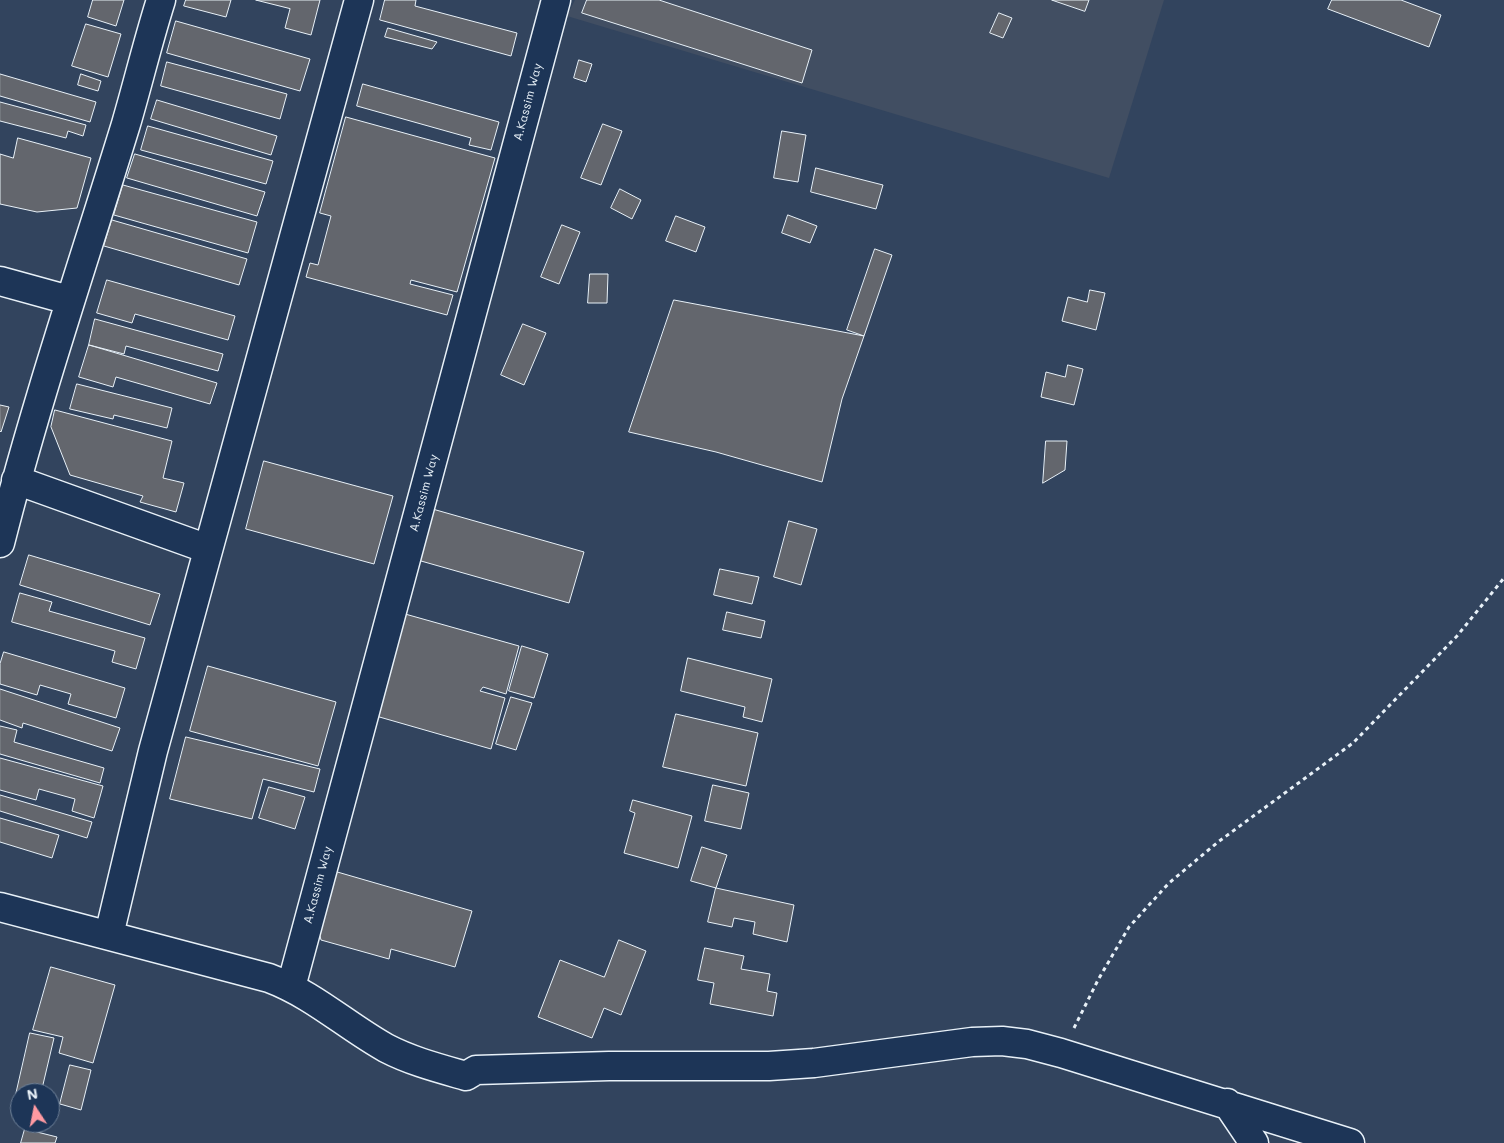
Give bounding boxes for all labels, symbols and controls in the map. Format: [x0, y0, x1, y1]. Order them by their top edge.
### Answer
street label: A.Kassim Way [511, 62, 545, 142]
street label: A.Kassim Way [407, 453, 441, 533]
street label: A.Kassim Way [301, 845, 335, 925]
north arrow [10, 1083, 60, 1133]
text: N [25, 1083, 39, 1104]

